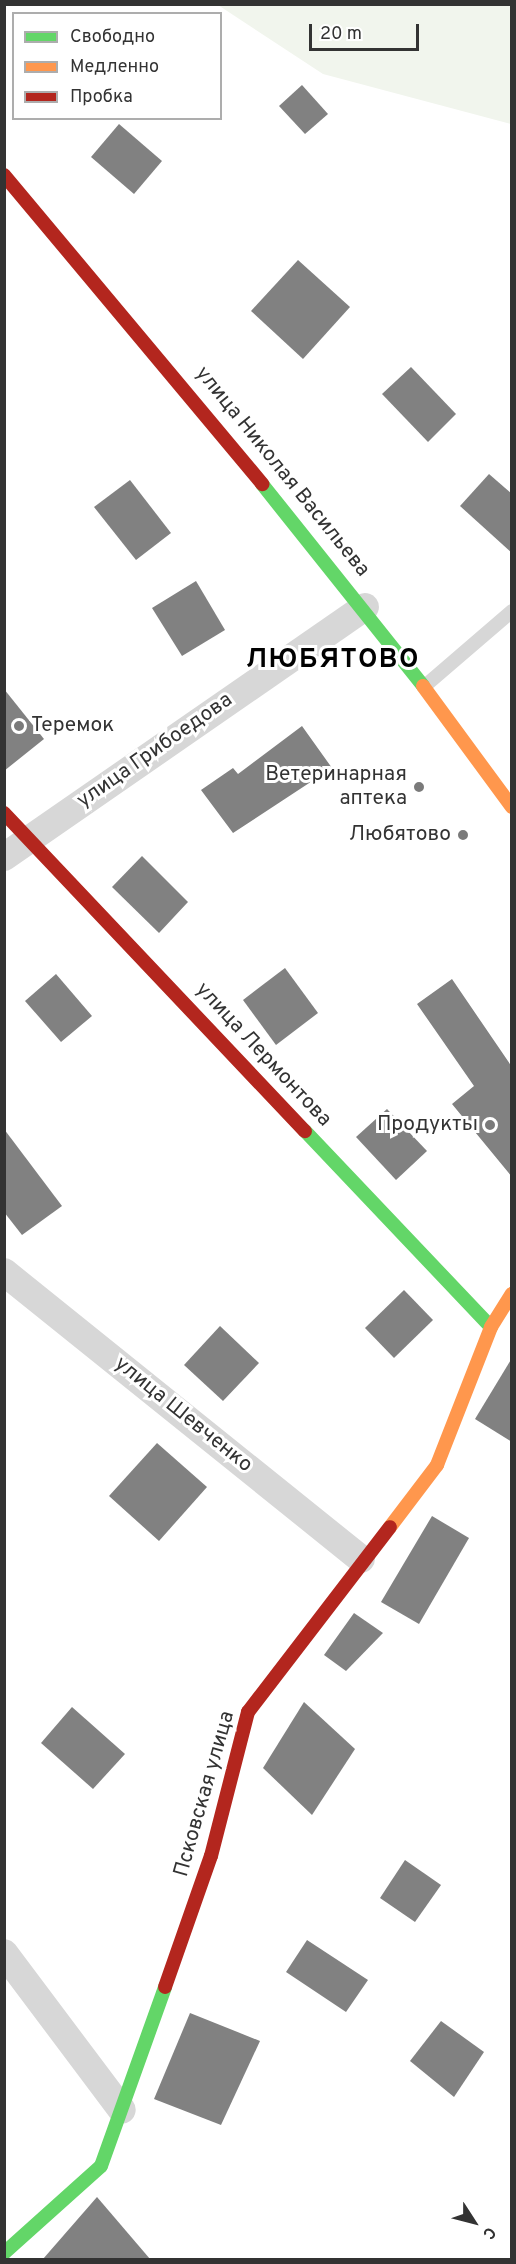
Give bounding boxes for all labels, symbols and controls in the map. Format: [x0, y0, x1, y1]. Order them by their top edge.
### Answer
legend [12, 12, 222, 120]
scale bar [312, 12, 422, 50]
text: 20 m [320, 23, 362, 46]
text: Свободно [70, 26, 155, 49]
text: Медленно [70, 56, 159, 79]
text: Пробка [70, 86, 133, 109]
street label: улица Николая Васильева [189, 362, 375, 582]
district label: ЛЮБЯТОВО [246, 645, 420, 677]
street label: улица Грибоедова [72, 688, 238, 814]
place label: Теремок [31, 713, 114, 739]
marker: Теремок [12, 719, 26, 733]
place label: Ветеринарная аптека [265, 762, 407, 812]
marker: Ветеринарная аптека [412, 780, 426, 794]
place label: Любятово [349, 822, 451, 848]
marker: Любятово [456, 828, 470, 842]
street label: улица Лермонтова [190, 978, 336, 1132]
place label: Продукты [377, 1112, 478, 1138]
marker: Продукты [483, 1118, 497, 1132]
street label: улица Шевченко [109, 1352, 257, 1478]
street label: Псковская улица [169, 1708, 241, 1880]
north arrow [444, 2192, 504, 2252]
text: С [477, 2223, 500, 2243]

